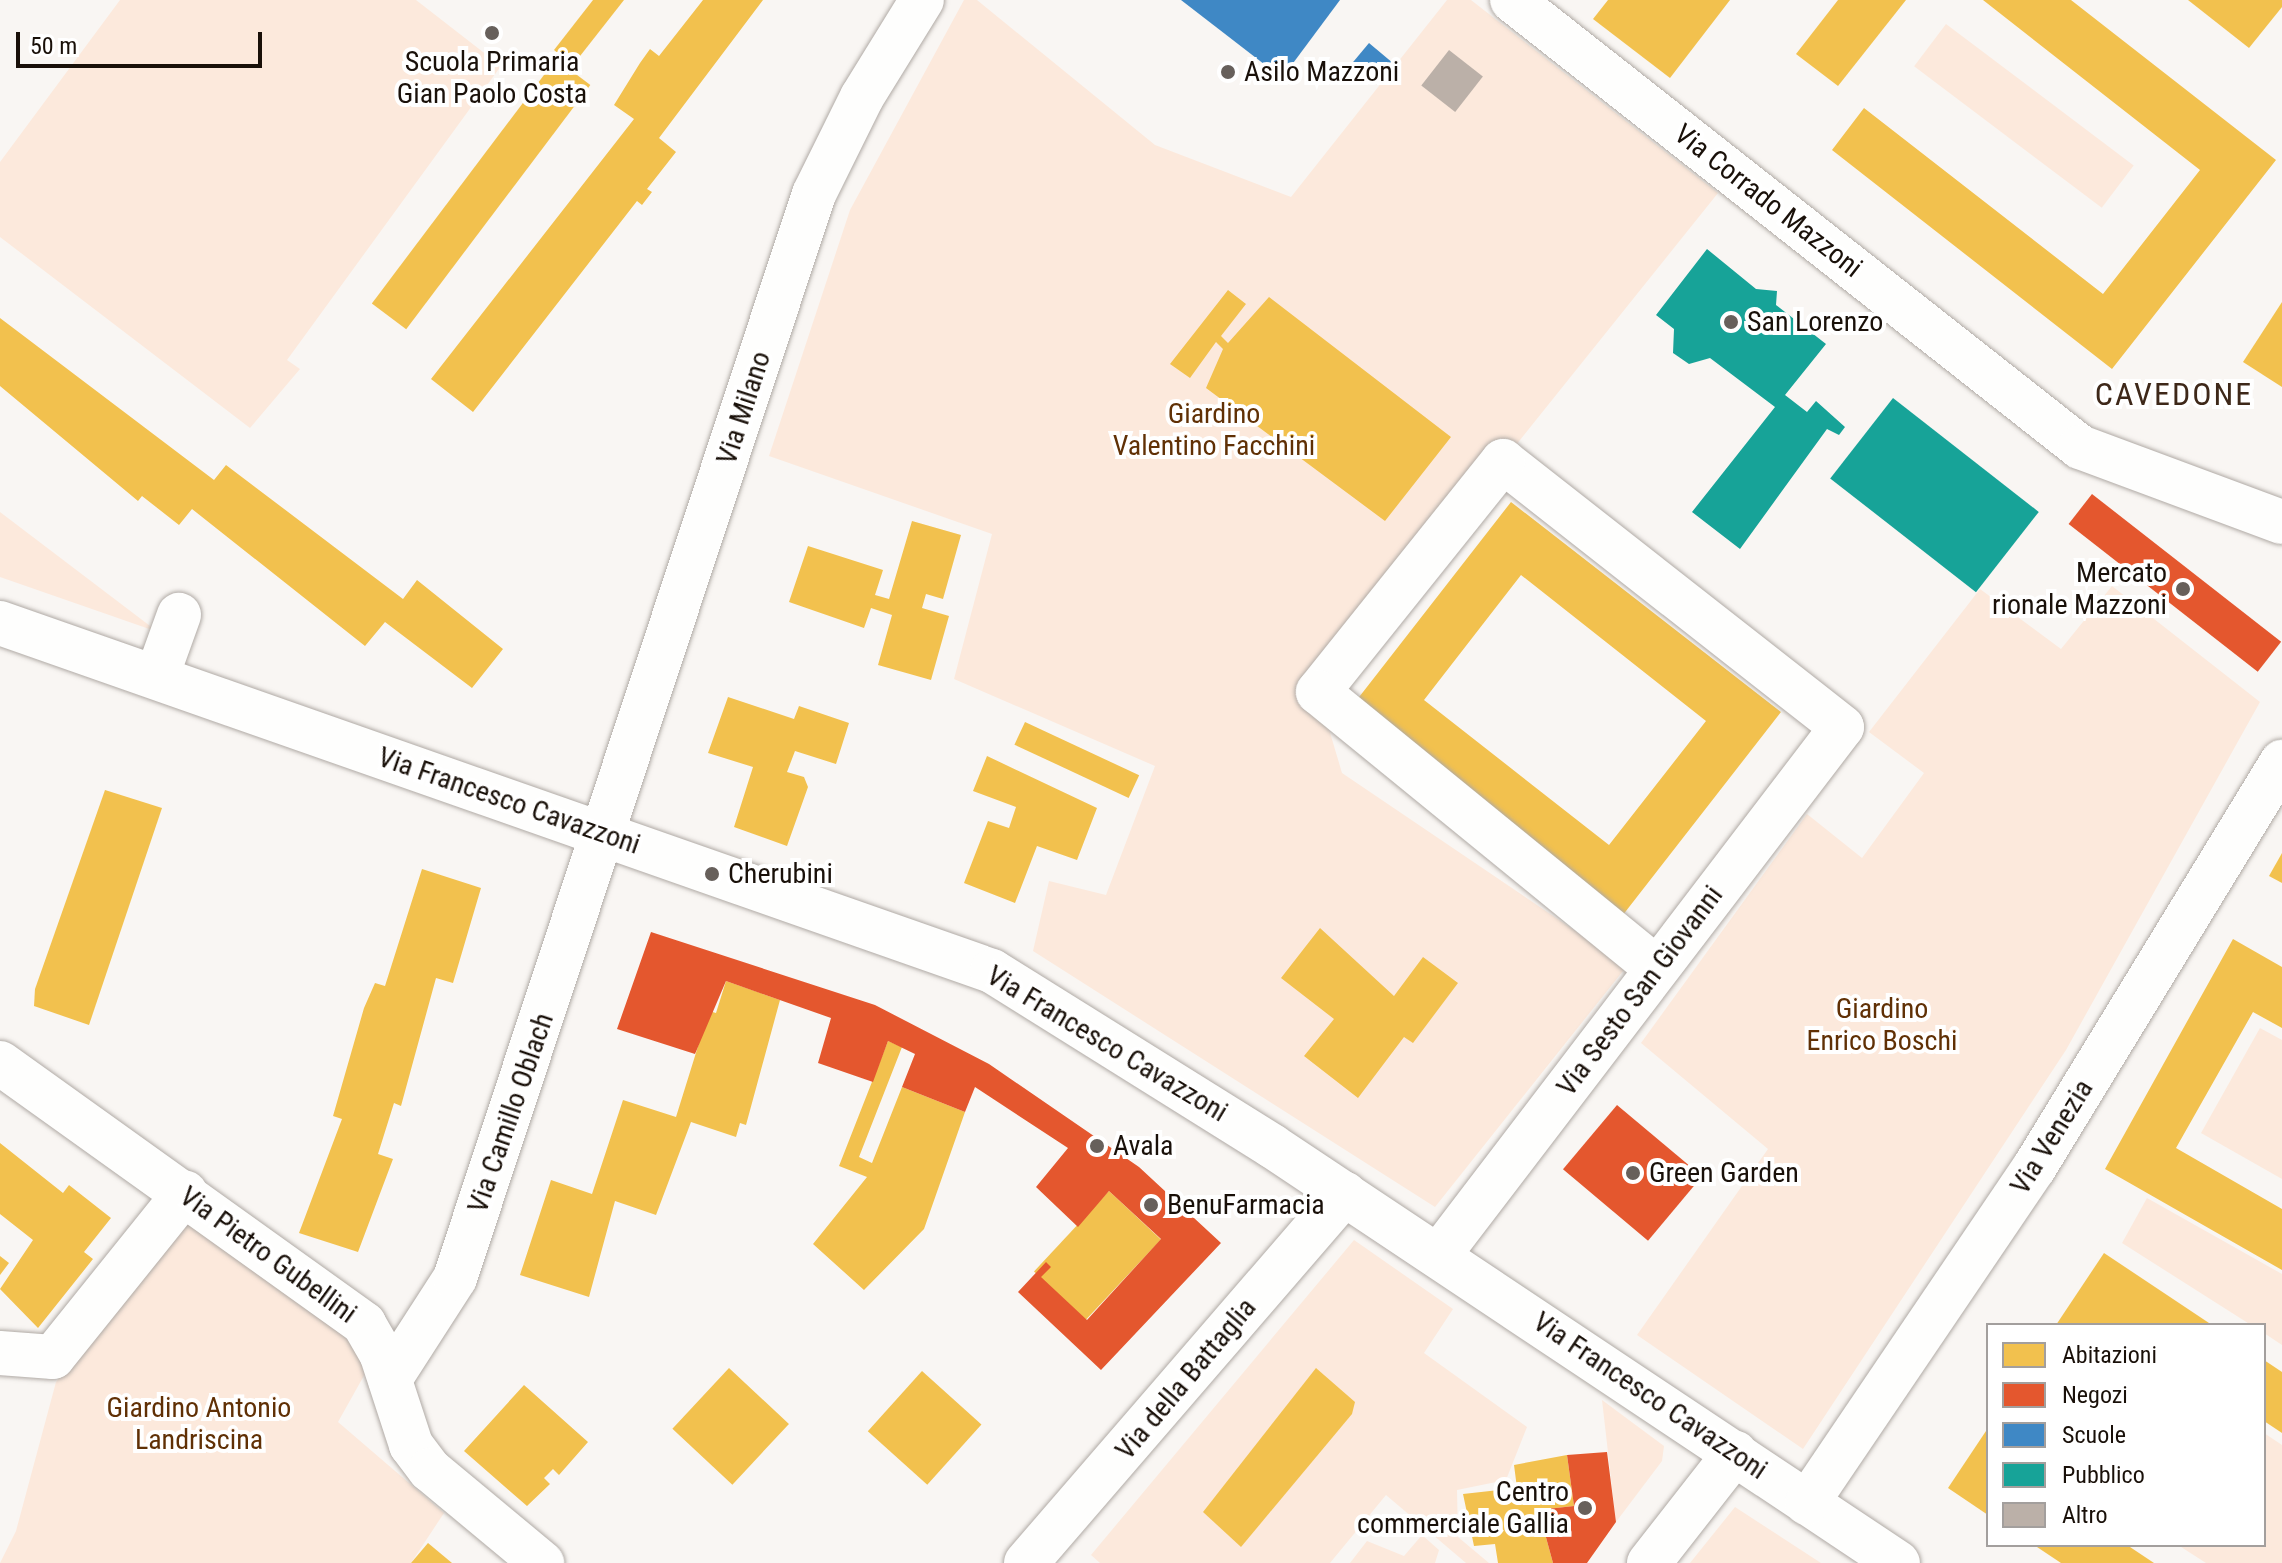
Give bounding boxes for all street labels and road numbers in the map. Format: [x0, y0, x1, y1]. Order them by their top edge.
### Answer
street label: Via Corrado Mazzoni [1667, 117, 1869, 285]
street label: Via Milano [710, 347, 778, 469]
street label: Via Francesco Cavazzoni [374, 740, 644, 862]
street label: Via Sesto San Giovanni [1550, 879, 1730, 1103]
street label: Via Francesco Cavazzoni [981, 959, 1233, 1129]
street label: Via Camillo Oblach [461, 1009, 561, 1217]
street label: Via Venezia [2004, 1073, 2100, 1201]
street label: Via Pietro Gubellini [173, 1180, 363, 1330]
street label: Via della Battaglia [1109, 1291, 1263, 1467]
street label: Via Francesco Cavazzoni [1527, 1305, 1773, 1487]

